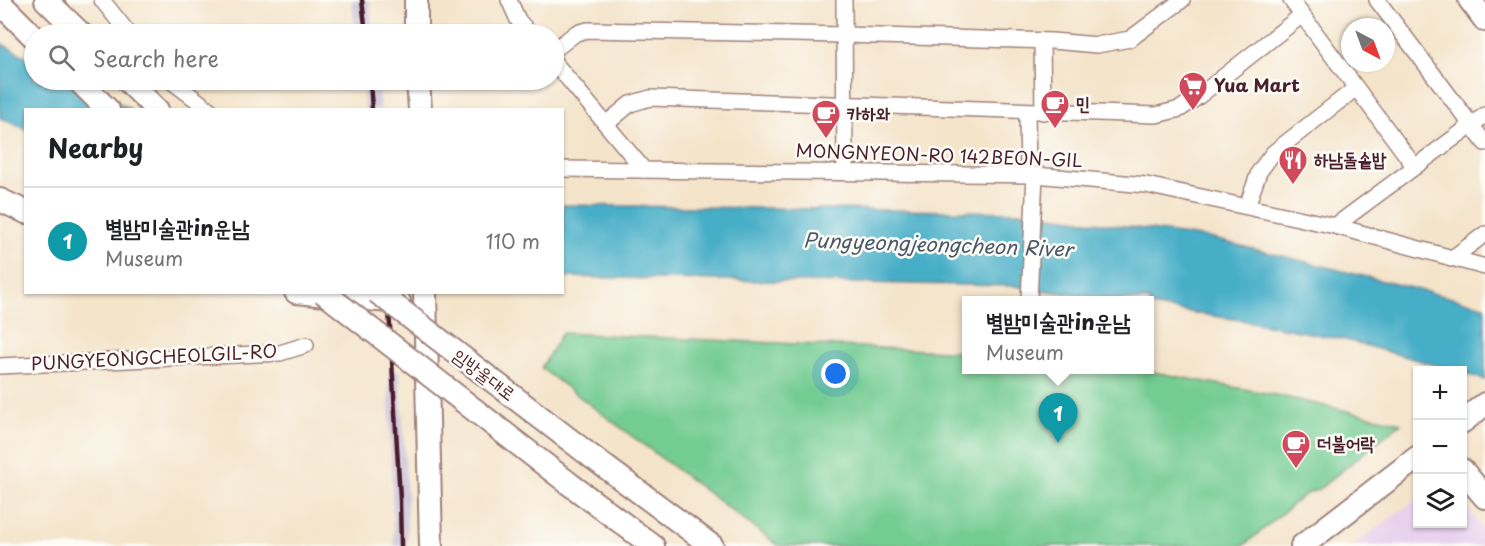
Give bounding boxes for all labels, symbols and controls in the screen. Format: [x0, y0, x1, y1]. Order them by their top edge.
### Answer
north arrow [1341, 18, 1395, 72]
search box [24, 24, 564, 90]
icon: search [45, 41, 78, 74]
text: Search here [93, 41, 219, 74]
supermarket icon: Yua Mart [1177, 70, 1209, 112]
place label: Yua Mart [1214, 71, 1300, 98]
cafe icon: 민 [1039, 88, 1071, 130]
place label: 민 [1076, 89, 1090, 116]
cafe icon: 카하와 [810, 98, 842, 140]
place label: 카하와 [847, 99, 891, 126]
text: Nearby [48, 128, 143, 167]
street label: MONGNYEON-RO 142BEON-GIL [795, 136, 1083, 173]
restaurant icon: 하남돌솥밥 [1277, 144, 1309, 186]
place label: 하남돌솥밥 [1314, 145, 1387, 172]
text: 별밤미술관in운남 [105, 210, 249, 243]
water label: Pungyeongjeongcheon River [803, 224, 1076, 264]
text: 1 [63, 226, 72, 256]
text: 110 m [486, 226, 540, 256]
text: Museum [105, 243, 183, 273]
popup [962, 296, 1154, 374]
text: 별밤미술관in운남 [986, 304, 1130, 337]
street label: PUNGYEONGCHEOLGIL-RO [30, 337, 278, 376]
text: Museum [986, 337, 1064, 367]
street label: 임방울대로 [448, 341, 522, 406]
your location [821, 359, 850, 388]
map controls [1413, 366, 1467, 528]
button: + [1413, 366, 1467, 420]
pin: 1 [1038, 394, 1078, 443]
button: − [1413, 420, 1467, 474]
cafe icon: 더불어락 [1280, 428, 1312, 470]
place label: 더불어락 [1317, 429, 1375, 456]
button: layers [1413, 474, 1467, 528]

